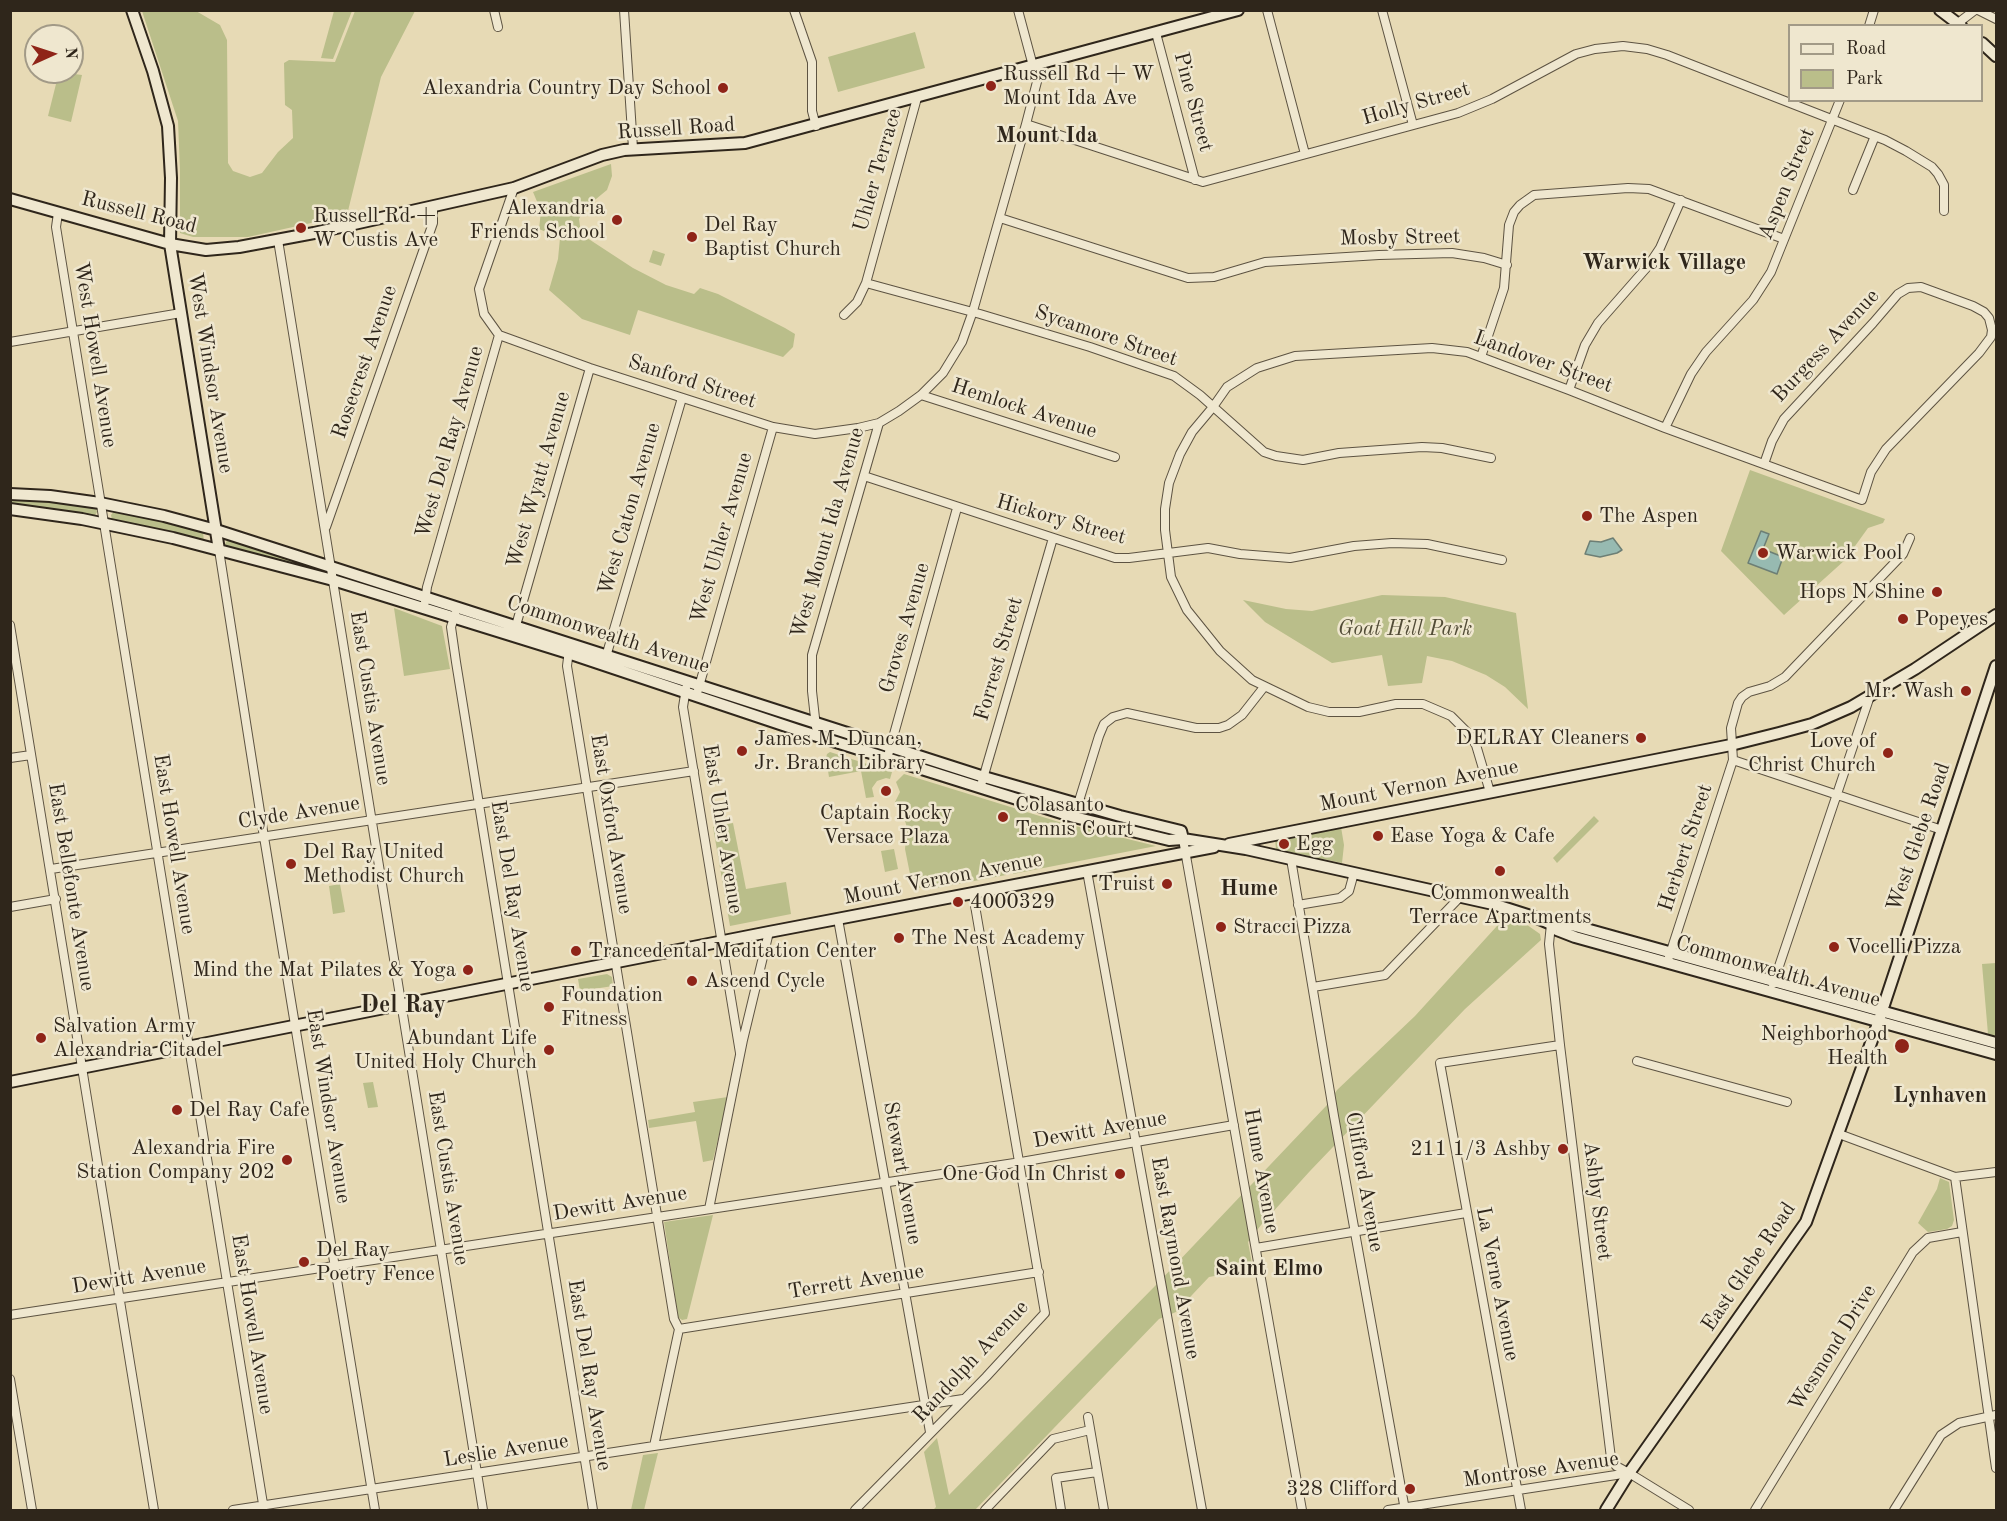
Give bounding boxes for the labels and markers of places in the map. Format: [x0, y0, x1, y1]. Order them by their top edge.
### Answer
place label: Russell Rd + W Mount Ida Ave [1003, 61, 1154, 111]
place label: Alexandria Country Day School [422, 75, 711, 101]
marker: Russell Rd + W Mount Ida Ave [984, 79, 998, 93]
marker: Alexandria Country Day School [716, 81, 730, 95]
place label: Alexandria Friends School [469, 195, 605, 245]
place label: Russell Rd + W Custis Ave [313, 203, 438, 253]
place label: Del Ray Baptist Church [704, 212, 841, 262]
marker: Alexandria Friends School [610, 213, 624, 227]
marker: Russell Rd + W Custis Ave [294, 221, 308, 235]
marker: Del Ray Baptist Church [685, 230, 699, 244]
place label: The Aspen [1599, 503, 1698, 529]
marker: The Aspen [1580, 509, 1594, 523]
place label: Warwick Pool [1775, 540, 1902, 566]
marker: Warwick Pool [1756, 546, 1770, 560]
place label: Hops N Shine [1799, 579, 1925, 605]
marker: Hops N Shine [1930, 585, 1944, 599]
place label: Popeyes [1915, 606, 1988, 632]
marker: Popeyes [1896, 612, 1910, 626]
place label: Mr. Wash [1864, 678, 1954, 704]
marker: Mr. Wash [1959, 684, 1973, 698]
place label: DELRAY Cleaners [1456, 725, 1629, 751]
place label: James M. Duncan, Jr. Branch Library [754, 726, 926, 776]
place label: Love of Christ Church [1748, 728, 1876, 778]
marker: DELRAY Cleaners [1634, 731, 1648, 745]
marker: James M. Duncan, Jr. Branch Library [735, 744, 749, 758]
marker: Love of Christ Church [1881, 746, 1895, 760]
marker: Captain Rocky Versace Plaza [879, 784, 893, 798]
place label: Colasanto Tennis Court [1015, 792, 1133, 842]
place label: Captain Rocky Versace Plaza [820, 800, 952, 850]
marker: Colasanto Tennis Court [996, 810, 1010, 824]
place label: Ease Yoga & Cafe [1390, 823, 1555, 849]
marker: Ease Yoga & Cafe [1371, 829, 1385, 843]
place label: Egg [1296, 831, 1333, 857]
marker: Egg [1277, 837, 1291, 851]
place label: Del Ray United Methodist Church [303, 839, 464, 889]
marker: Del Ray United Methodist Church [284, 857, 298, 871]
marker: Commonwealth Terrace Apartments [1493, 864, 1507, 878]
place label: Truist [1098, 871, 1155, 897]
marker: Truist [1160, 877, 1174, 891]
place label: Commonwealth Terrace Apartments [1409, 880, 1591, 930]
place label: 4000329 [970, 889, 1055, 915]
marker: 4000329 [951, 895, 965, 909]
place label: Stracci Pizza [1233, 914, 1351, 940]
marker: Stracci Pizza [1214, 920, 1228, 934]
place label: The Nest Academy [911, 925, 1085, 951]
marker: The Nest Academy [892, 931, 906, 945]
place label: Vocelli Pizza [1846, 934, 1961, 960]
place label: Trancedental Meditation Center [588, 938, 876, 964]
marker: Vocelli Pizza [1827, 940, 1841, 954]
marker: Trancedental Meditation Center [569, 944, 583, 958]
place label: Mind the Mat Pilates & Yoga [193, 957, 456, 983]
marker: Mind the Mat Pilates & Yoga [461, 963, 475, 977]
place label: Ascend Cycle [704, 968, 825, 994]
marker: Ascend Cycle [685, 974, 699, 988]
place label: Foundation Fitness [561, 982, 663, 1032]
marker: Foundation Fitness [542, 1000, 556, 1014]
place label: Salvation Army Alexandria Citadel [53, 1013, 222, 1063]
place label: Neighborhood Health [1761, 1021, 1888, 1071]
place label: Abundant Life United Holy Church [354, 1025, 537, 1075]
marker: Salvation Army Alexandria Citadel [34, 1031, 48, 1045]
marker: Neighborhood Health [1893, 1037, 1911, 1055]
marker: Abundant Life United Holy Church [542, 1043, 556, 1057]
place label: Del Ray Cafe [189, 1097, 310, 1123]
marker: Del Ray Cafe [170, 1103, 184, 1117]
place label: Alexandria Fire Station Company 202 [76, 1135, 275, 1185]
place label: 211 1/3 Ashby [1410, 1136, 1551, 1162]
marker: 211 1/3 Ashby [1556, 1142, 1570, 1156]
marker: Alexandria Fire Station Company 202 [280, 1153, 294, 1167]
place label: One God In Christ [942, 1161, 1108, 1187]
marker: One God In Christ [1113, 1167, 1127, 1181]
place label: Del Ray Poetry Fence [316, 1237, 435, 1287]
marker: Del Ray Poetry Fence [297, 1255, 311, 1269]
place label: 328 Clifford [1286, 1476, 1398, 1502]
marker: 328 Clifford [1403, 1482, 1417, 1496]

